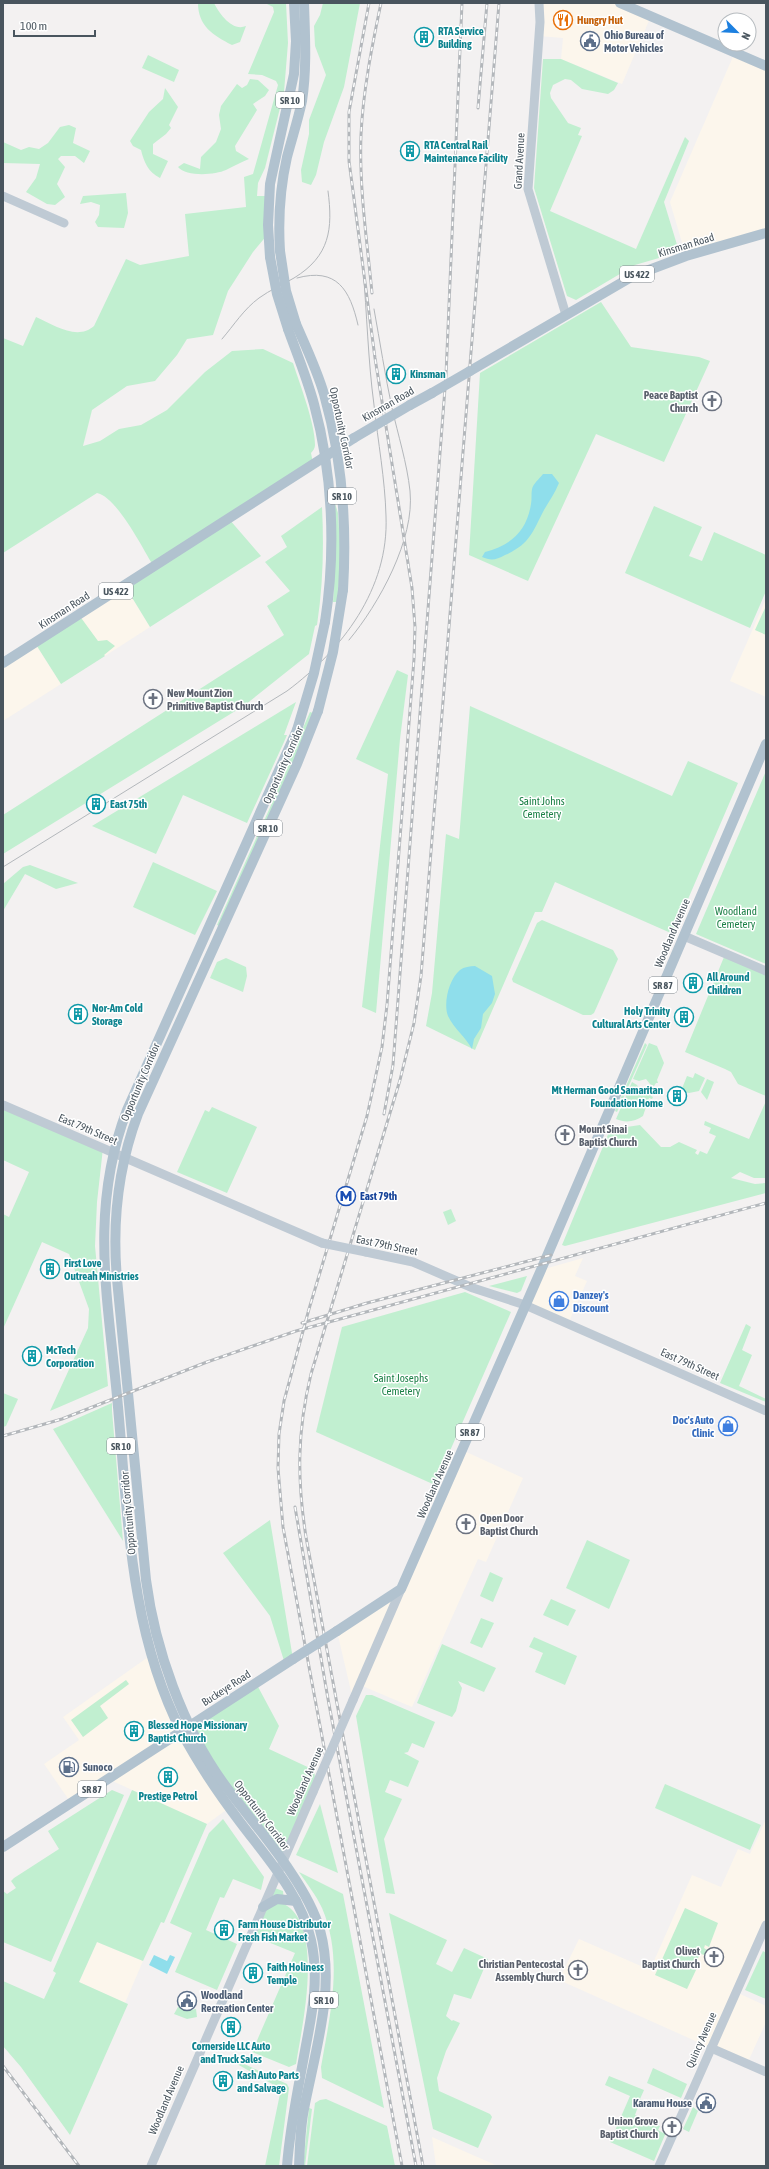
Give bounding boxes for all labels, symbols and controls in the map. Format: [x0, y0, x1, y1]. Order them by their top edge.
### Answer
restaurant icon: Hungry Hut [552, 9, 574, 31]
scale bar [14, 12, 95, 38]
north arrow [717, 12, 757, 52]
place label: Hungry Hut [577, 14, 624, 26]
text: 100 m [20, 19, 47, 33]
place label: RTA Service Building [438, 25, 484, 50]
building icon: RTA Service Building [413, 26, 435, 48]
place label: Ohio Bureau of Motor Vehicles [604, 29, 665, 54]
public building icon: Ohio Bureau of Motor Vehicles [579, 30, 601, 52]
text: N [739, 31, 753, 41]
road number: SR 10 [276, 92, 304, 108]
street label: Grand Avenue [512, 132, 526, 190]
place label: RTA Central Rail Maintenance Facility [424, 139, 508, 164]
building icon: RTA Central Rail Maintenance Facility [399, 140, 421, 162]
street label: Kinsman Road [657, 231, 715, 259]
road number: US 422 [620, 266, 654, 282]
building icon: Kinsman [385, 363, 407, 385]
place label: Kinsman [410, 368, 446, 380]
street label: Kinsman Road [360, 384, 416, 424]
street label: Opportunity Corridor [327, 386, 357, 471]
place label: Peace Baptist Church [644, 389, 699, 414]
church icon: Peace Baptist Church [701, 390, 723, 412]
road number: SR 10 [328, 488, 356, 504]
road number: US 422 [99, 583, 133, 599]
street label: Kinsman Road [36, 589, 92, 631]
place label: New Mount Zion Primitive Baptist Church [167, 687, 263, 712]
church icon: New Mount Zion Primitive Baptist Church [142, 688, 164, 710]
street label: Opportunity Corridor [261, 724, 306, 806]
building icon: East 75th [85, 793, 107, 815]
park label: Saint Johns Cemetery [519, 795, 565, 820]
place label: East 75th [110, 798, 147, 810]
road number: SR 10 [254, 820, 282, 836]
street label: Woodland Avenue [652, 897, 692, 969]
park label: Woodland Cemetery [715, 905, 757, 930]
place label: All Around Children [706, 971, 749, 996]
building icon: All Around Children [682, 972, 704, 994]
road number: SR 87 [649, 977, 677, 993]
place label: Nor-Am Cold Storage [92, 1002, 143, 1027]
building icon: Nor-Am Cold Storage [67, 1003, 89, 1025]
place label: Holy Trinity Cultural Arts Center [592, 1005, 671, 1030]
building icon: Holy Trinity Cultural Arts Center [673, 1006, 695, 1028]
street label: Opportunity Corridor [118, 1041, 162, 1123]
place label: Mt Herman Good Samaritan Foundation Home [551, 1084, 663, 1109]
building icon: Mt Herman Good Samaritan Foundation Home [666, 1085, 688, 1107]
street label: East 79th Street [57, 1111, 119, 1147]
place label: Mount Sinai Baptist Church [579, 1123, 637, 1148]
church icon: Mount Sinai Baptist Church [554, 1124, 576, 1146]
metro station icon: East 79th [335, 1185, 357, 1207]
place label: East 79th [360, 1190, 397, 1202]
street label: East 79th Street [355, 1233, 419, 1257]
place label: First Love Outreah Ministries [64, 1257, 139, 1282]
building icon: First Love Outreah Ministries [39, 1258, 61, 1280]
place label: Danzey's Discount [573, 1289, 609, 1314]
shop icon: Danzey's Discount [548, 1290, 570, 1312]
place label: McTech Corporation [46, 1344, 94, 1369]
building icon: McTech Corporation [21, 1345, 43, 1367]
street label: East 79th Street [659, 1346, 721, 1382]
park label: Saint Josephs Cemetery [374, 1372, 428, 1397]
place label: Doc's Auto Clinic [672, 1414, 715, 1439]
shop icon: Doc's Auto Clinic [717, 1415, 739, 1437]
road number: SR 87 [456, 1424, 484, 1440]
road number: SR 10 [107, 1438, 135, 1454]
street label: Woodland Avenue [415, 1448, 455, 1520]
street label: Opportunity Corridor [118, 1470, 138, 1555]
place label: Open Door Baptist Church [480, 1512, 538, 1537]
church icon: Open Door Baptist Church [455, 1513, 477, 1535]
street label: Buckeye Road [199, 1668, 253, 1708]
place label: Blessed Hope Missionary Baptist Church [148, 1719, 248, 1744]
building icon: Blessed Hope Missionary Baptist Church [123, 1720, 145, 1742]
street label: Woodland Avenue [285, 1745, 325, 1817]
fuel station icon: Sunoco [58, 1756, 80, 1778]
place label: Sunoco [83, 1761, 113, 1773]
building icon: Prestige Petrol [157, 1766, 179, 1788]
street label: Opportunity Corridor [232, 1778, 292, 1853]
road number: SR 87 [78, 1781, 106, 1797]
place label: Prestige Petrol [139, 1790, 199, 1802]
place label: Farm House Distributor Fresh Fish Market [238, 1918, 332, 1943]
building icon: Farm House Distributor Fresh Fish Market [213, 1919, 235, 1941]
place label: Olivet Baptist Church [642, 1945, 701, 1970]
church icon: Olivet Baptist Church [703, 1946, 725, 1968]
place label: Christian Pentecostal Assembly Church [478, 1958, 565, 1983]
church icon: Christian Pentecostal Assembly Church [567, 1959, 589, 1981]
place label: Faith Holiness Temple [267, 1961, 324, 1986]
building icon: Faith Holiness Temple [242, 1962, 264, 1984]
place label: Woodland Recreation Center [200, 1989, 274, 2014]
public building icon: Woodland Recreation Center [176, 1990, 198, 2012]
road number: SR 10 [310, 1992, 338, 2008]
street label: Quincy Avenue [683, 2010, 719, 2070]
building icon: Cornerside LLC Auto and Truck Sales [220, 2016, 242, 2038]
place label: Cornerside LLC Auto and Truck Sales [192, 2040, 270, 2065]
street label: Woodland Avenue [146, 2064, 186, 2136]
place label: Kash Auto Parts and Salvage [237, 2069, 299, 2094]
building icon: Kash Auto Parts and Salvage [212, 2070, 234, 2092]
public building icon: Karamu House [695, 2092, 717, 2114]
place label: Karamu House [633, 2097, 692, 2109]
place label: Union Grove Baptist Church [600, 2115, 658, 2140]
church icon: Union Grove Baptist Church [661, 2116, 683, 2138]

